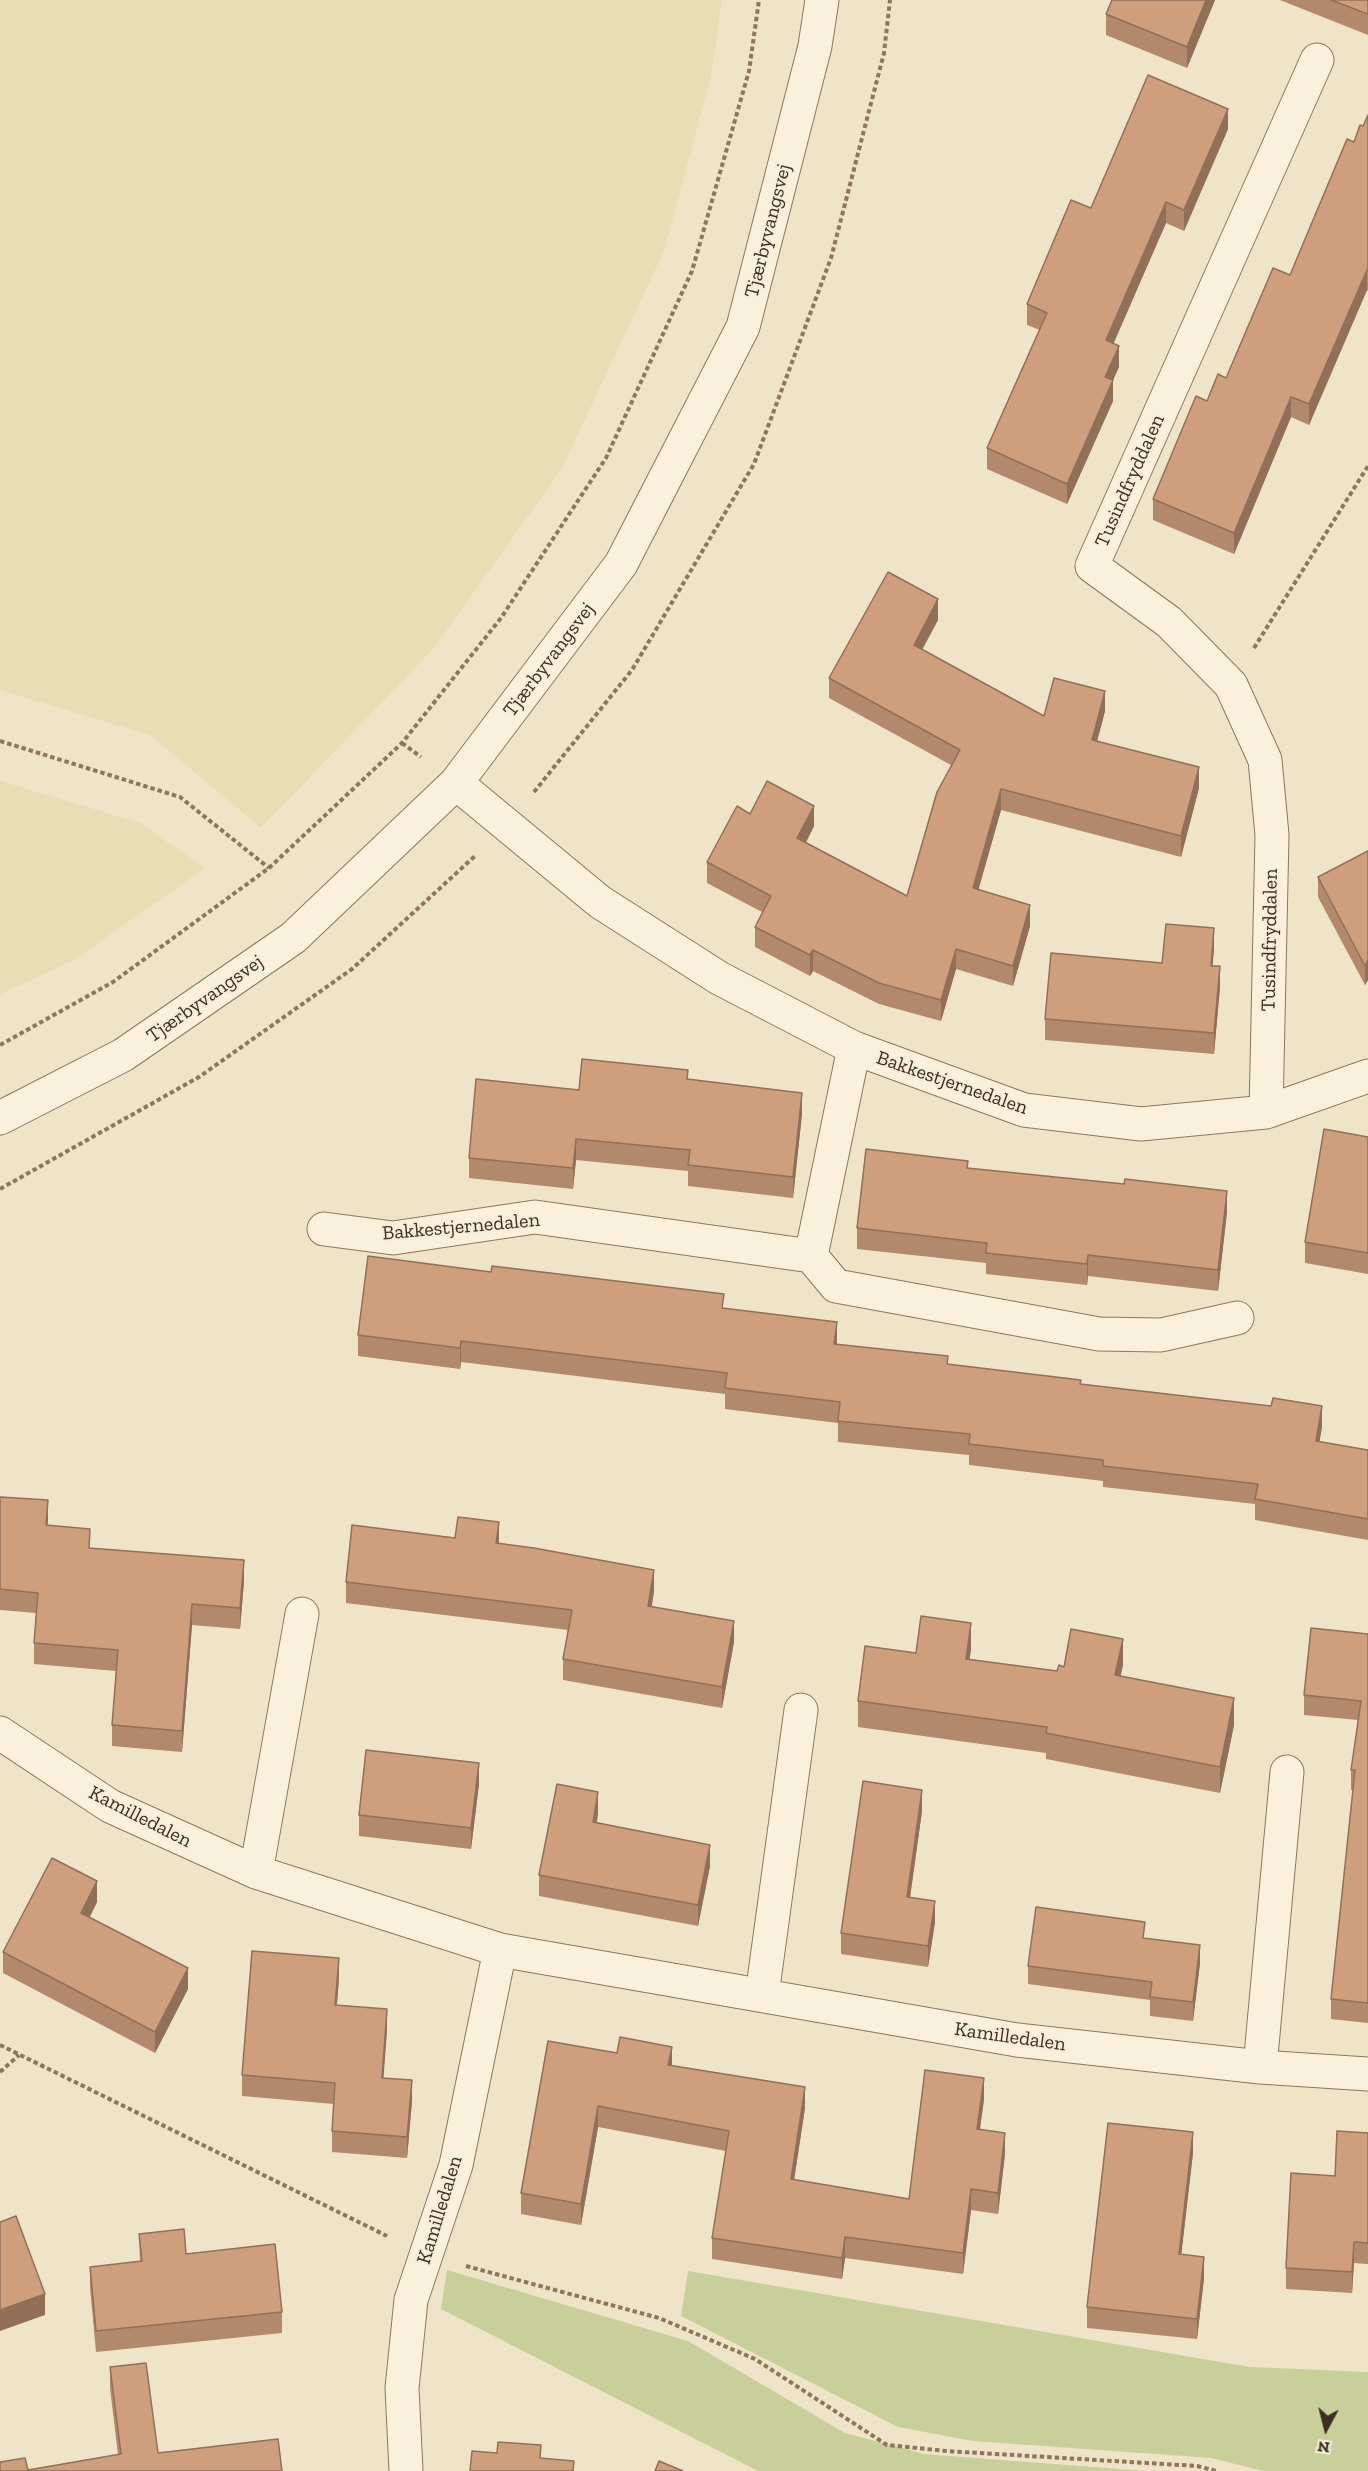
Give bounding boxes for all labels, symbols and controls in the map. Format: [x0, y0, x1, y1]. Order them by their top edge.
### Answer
street label: Tjærbyvangsvej [740, 162, 796, 300]
street label: Tusindfryddalen [1090, 411, 1170, 551]
street label: Tjærbyvangsvej [498, 598, 600, 722]
street label: Tusindfryddalen [1257, 868, 1283, 1012]
street label: Tjærbyvangsvej [142, 950, 268, 1048]
street label: Bakkestjernedalen [873, 1046, 1031, 1120]
street label: Bakkestjernedalen [381, 1208, 541, 1246]
street label: Kamilledalen [85, 1781, 195, 1853]
street label: Kamilledalen [953, 2017, 1067, 2057]
street label: Kamilledalen [412, 2153, 468, 2267]
north arrow [1296, 2399, 1356, 2459]
text: N [1317, 2437, 1331, 2458]

